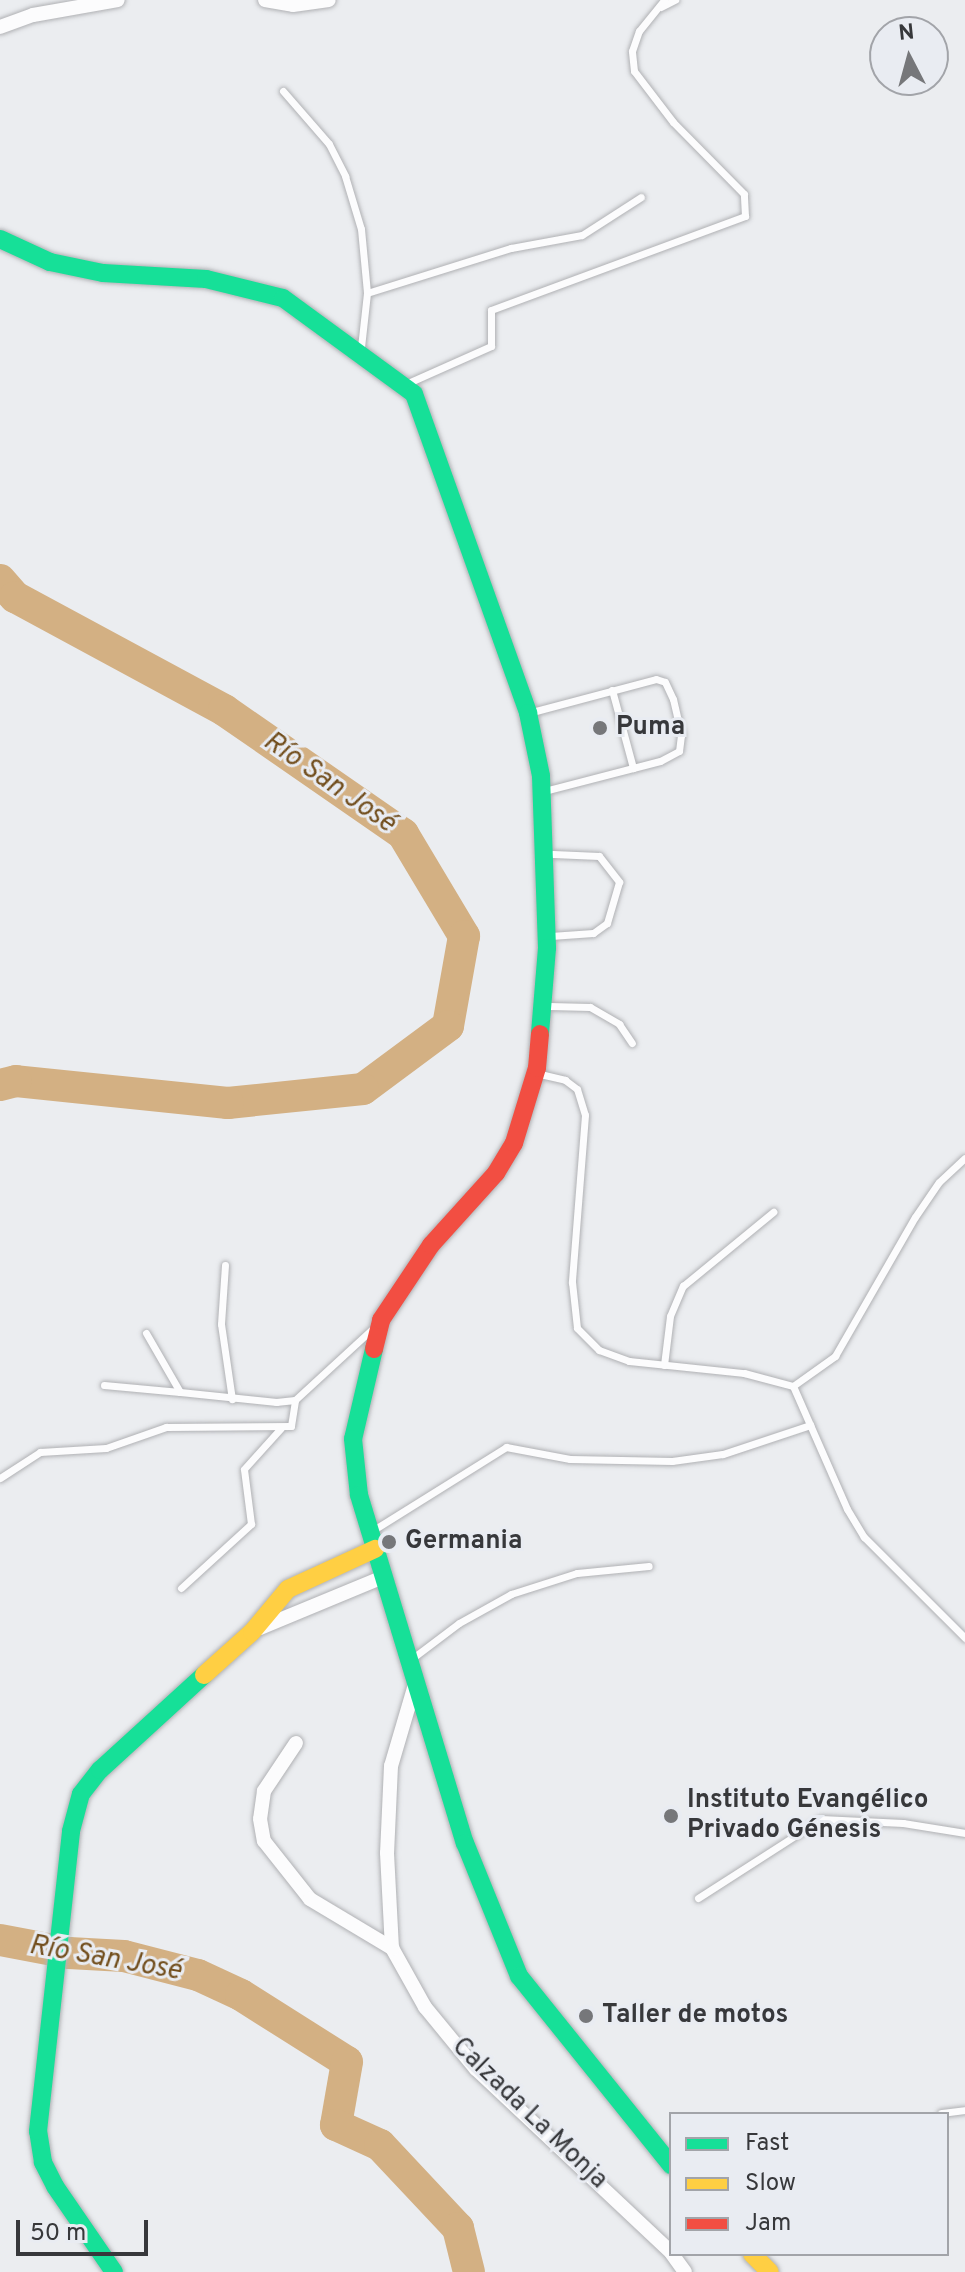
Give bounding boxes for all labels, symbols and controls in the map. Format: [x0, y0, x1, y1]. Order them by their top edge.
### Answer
north arrow [869, 16, 949, 96]
text: N [897, 19, 916, 48]
place label: Puma [616, 712, 685, 744]
marker: Puma [591, 719, 609, 737]
water label: Río San José [256, 725, 402, 841]
place label: Germania [405, 1526, 522, 1558]
marker: Germania [380, 1533, 398, 1551]
place label: Instituto Evangélico Privado Génesis [687, 1785, 929, 1846]
marker: Instituto Evangélico Privado Génesis [662, 1807, 680, 1825]
water label: Río San José [26, 1929, 184, 1989]
place label: Taller de motos [602, 2000, 788, 2032]
marker: Taller de motos [577, 2007, 595, 2025]
street label: Calzada La Monja [445, 2032, 613, 2196]
legend [669, 2112, 949, 2256]
text: Fast [745, 2129, 789, 2159]
text: Slow [745, 2169, 796, 2199]
scale bar [20, 2204, 152, 2254]
text: Jam [745, 2209, 791, 2239]
text: 50 m [30, 2219, 86, 2249]

